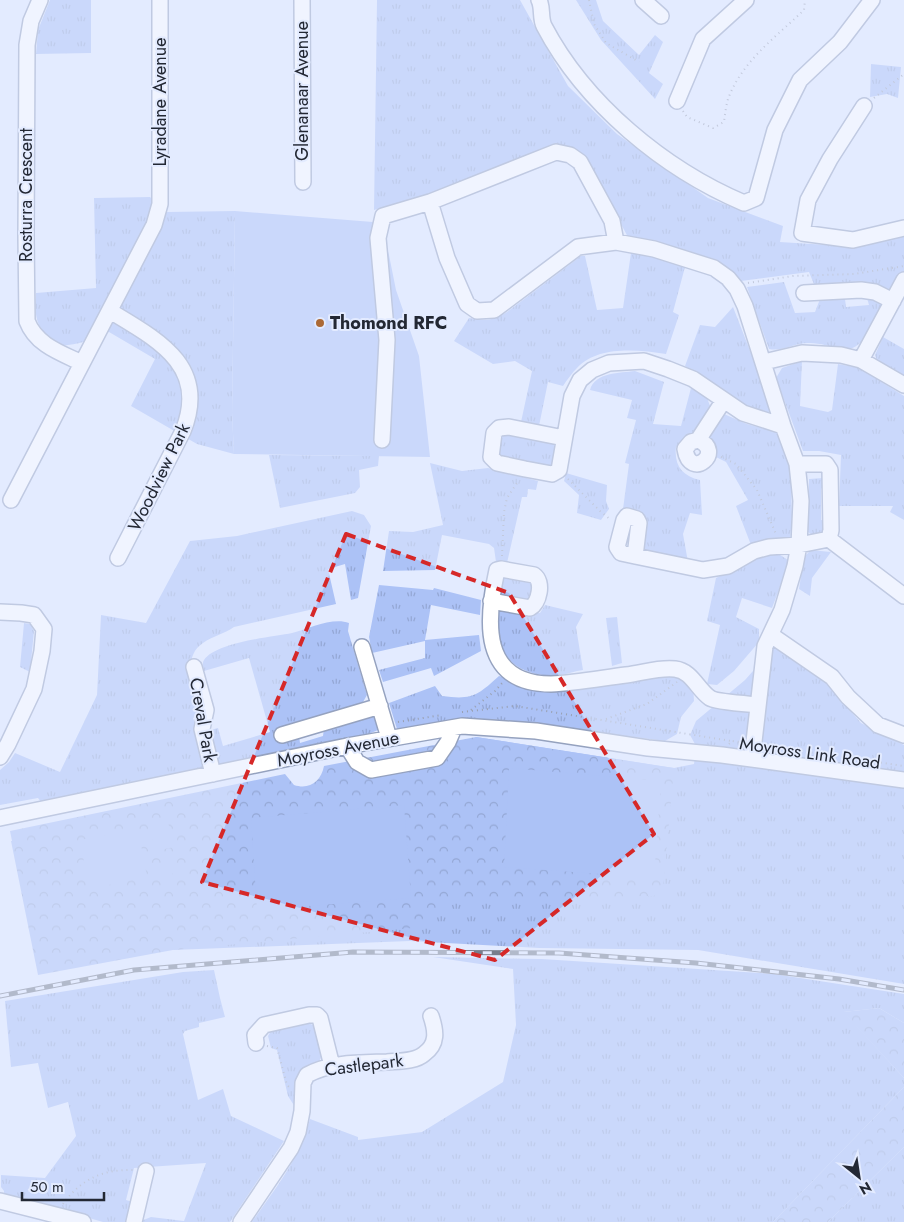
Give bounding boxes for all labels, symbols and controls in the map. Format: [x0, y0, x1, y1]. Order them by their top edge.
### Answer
street label: Glenanaar Avenue [289, 21, 315, 161]
street label: Lyradane Avenue [147, 37, 173, 167]
street label: Rosturra Crescent [13, 127, 39, 262]
place label: Thomond RFC [330, 310, 447, 336]
marker: Thomond RFC [314, 317, 326, 329]
street label: Woodview Park [122, 418, 196, 536]
street label: Creval Park [183, 676, 223, 764]
street label: Moyross Avenue [275, 724, 401, 774]
street label: Moyross Link Road [738, 730, 882, 776]
street label: Castlepark [323, 1047, 405, 1083]
north arrow [834, 1152, 884, 1202]
scale bar [22, 1170, 105, 1202]
text: 50 m [30, 1176, 64, 1198]
text: N [856, 1177, 875, 1200]

